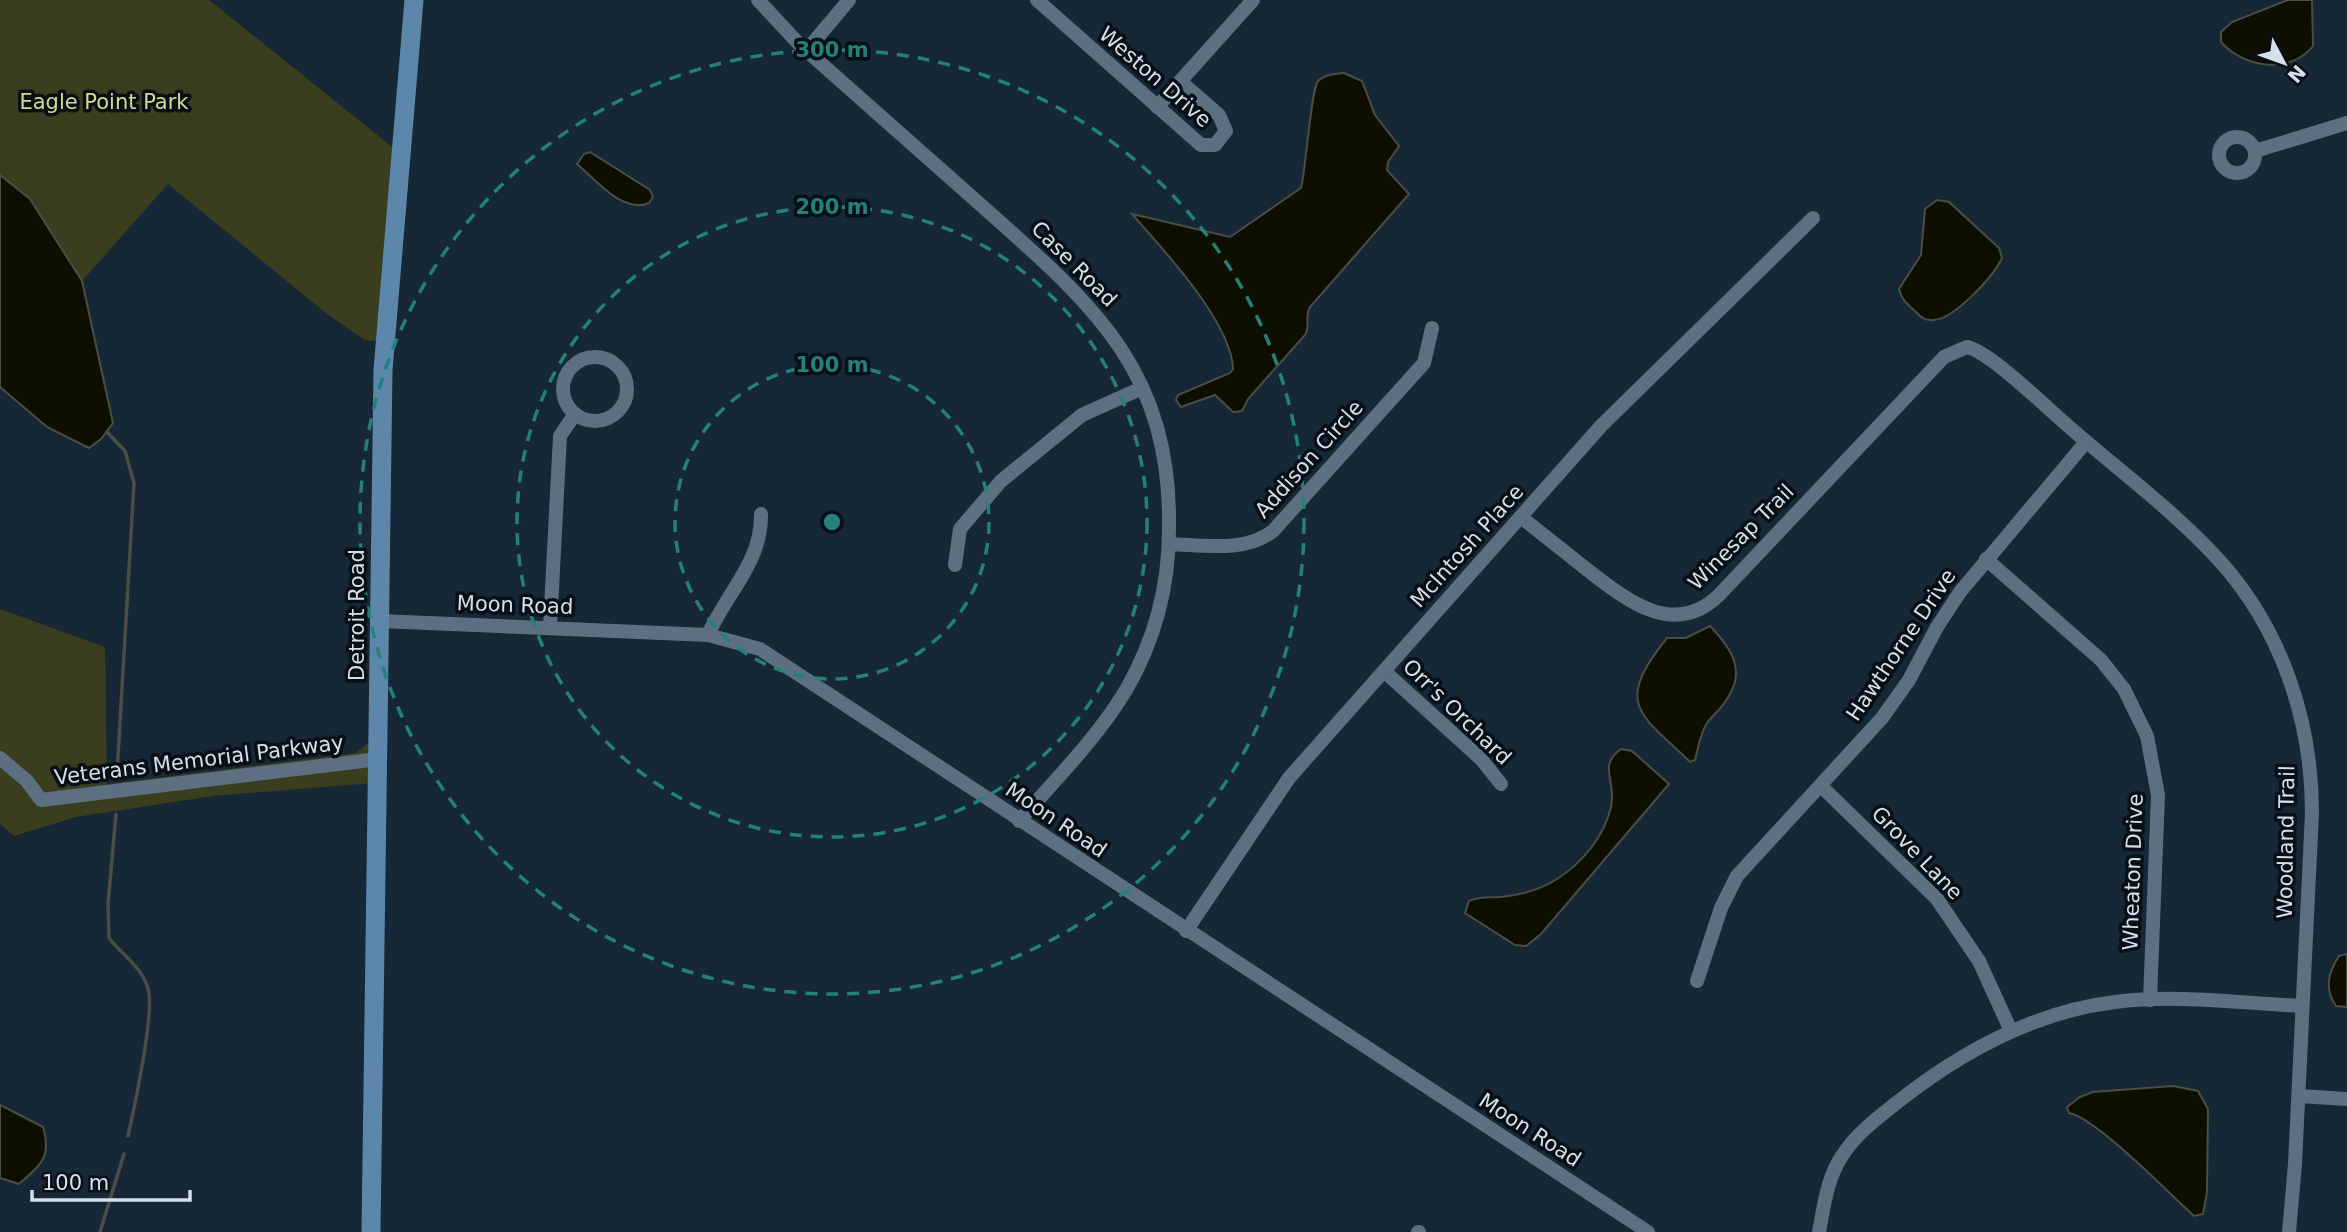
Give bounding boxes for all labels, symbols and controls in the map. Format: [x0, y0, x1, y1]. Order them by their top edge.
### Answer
street label: Weston Drive [1094, 22, 1216, 132]
north arrow [2249, 28, 2319, 98]
text: 300 m [795, 38, 869, 62]
text: N [2283, 61, 2310, 87]
park label: Eagle Point Park [19, 90, 189, 114]
text: 200 m [795, 195, 869, 219]
street label: Case Road [1026, 216, 1122, 312]
text: 100 m [795, 353, 869, 377]
street label: Addison Circle [1250, 396, 1368, 522]
street label: Winesap Trail [1683, 479, 1799, 595]
street label: McIntosh Place [1406, 480, 1528, 612]
centre of rings [820, 510, 844, 534]
street label: Detroit Road [345, 549, 369, 681]
street label: Hawthorne Drive [1841, 565, 1961, 725]
street label: Moon Road [456, 591, 574, 619]
street label: Orr's Orchard [1398, 654, 1516, 770]
street label: Veterans Memorial Parkway [53, 730, 345, 790]
street label: Woodland Trail [2273, 765, 2299, 919]
street label: Moon Road [1001, 777, 1111, 863]
street label: Wheaton Drive [2118, 793, 2148, 951]
street label: Grove Lane [1867, 801, 1967, 905]
street label: Moon Road [1475, 1088, 1585, 1172]
scale bar [32, 1158, 189, 1202]
text: 100 m [42, 1171, 109, 1195]

